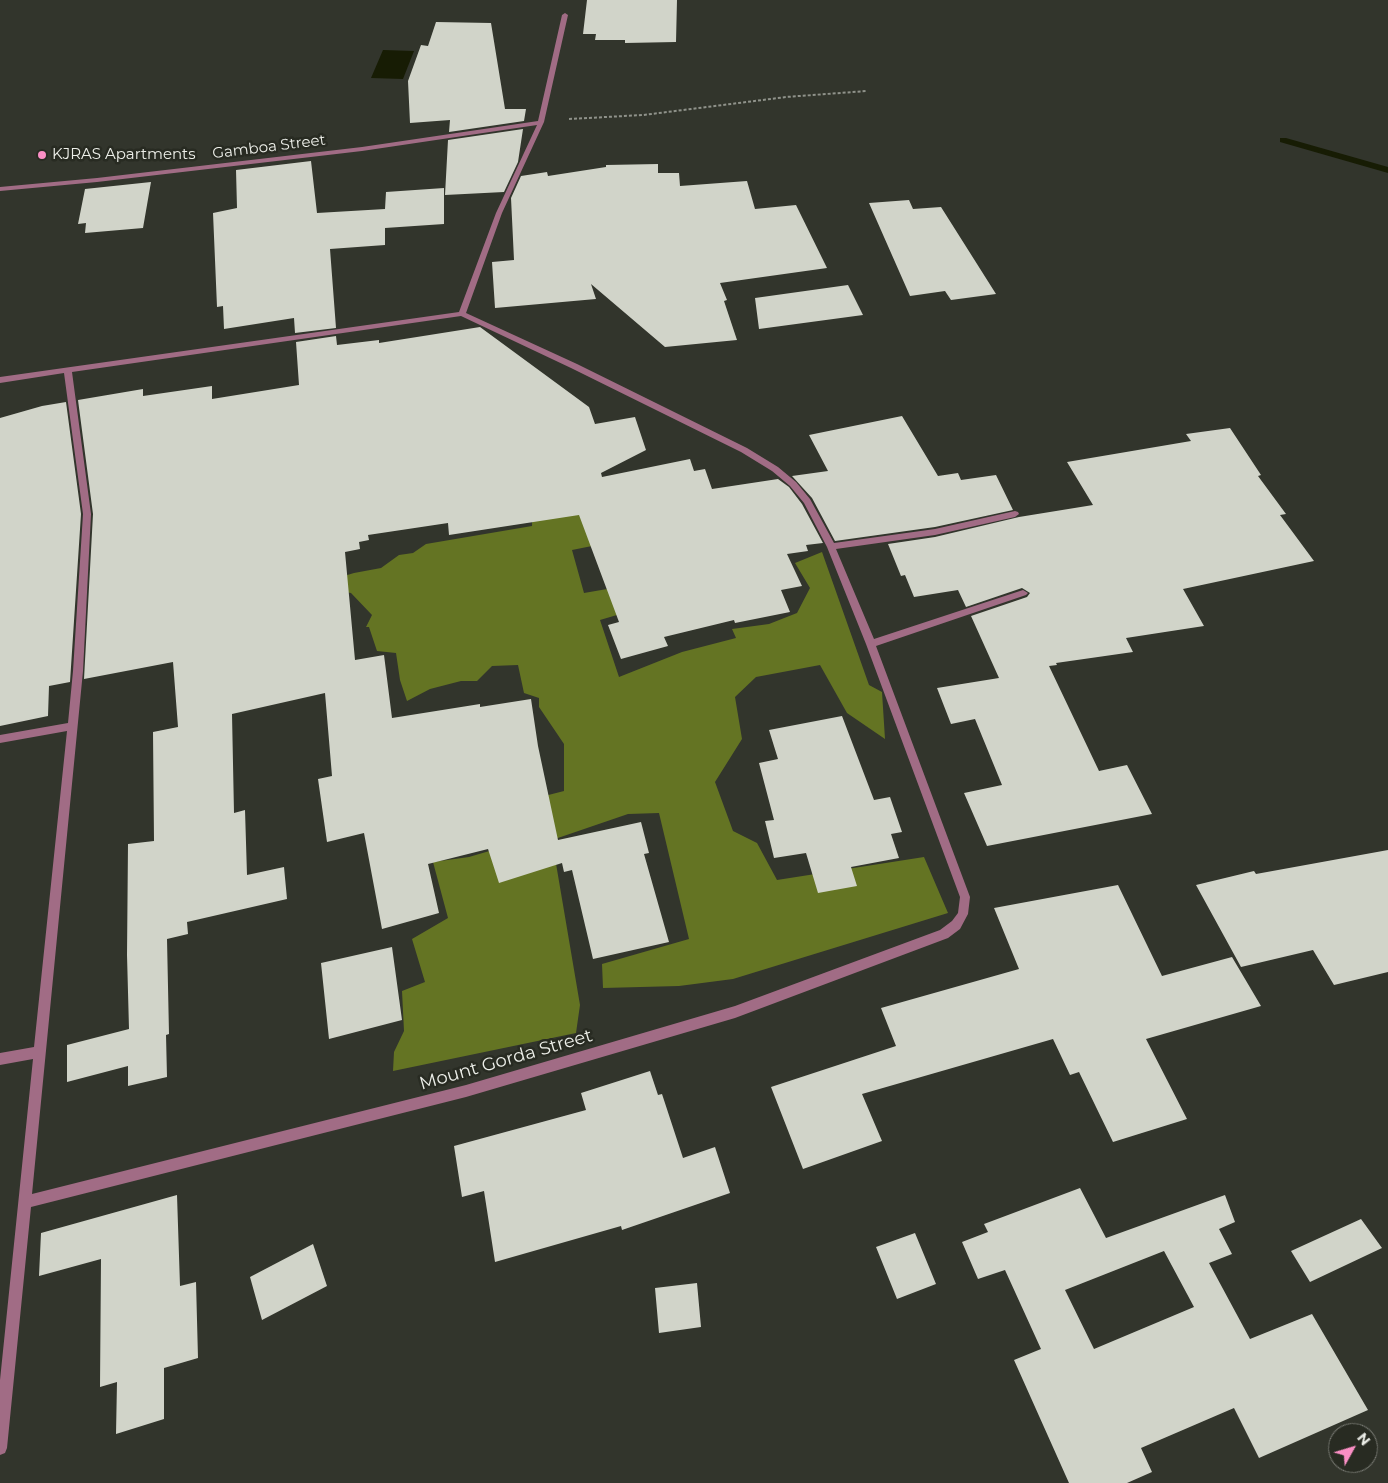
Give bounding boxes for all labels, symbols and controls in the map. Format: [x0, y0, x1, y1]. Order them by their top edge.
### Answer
street label: Gamboa Street [211, 131, 327, 163]
place label: KJRAS Apartments [52, 146, 196, 164]
marker: KJRAS Apartments [36, 149, 48, 161]
street label: Mount Gorda Street [417, 1025, 595, 1095]
north arrow [1328, 1423, 1378, 1473]
text: N [1353, 1429, 1374, 1449]

